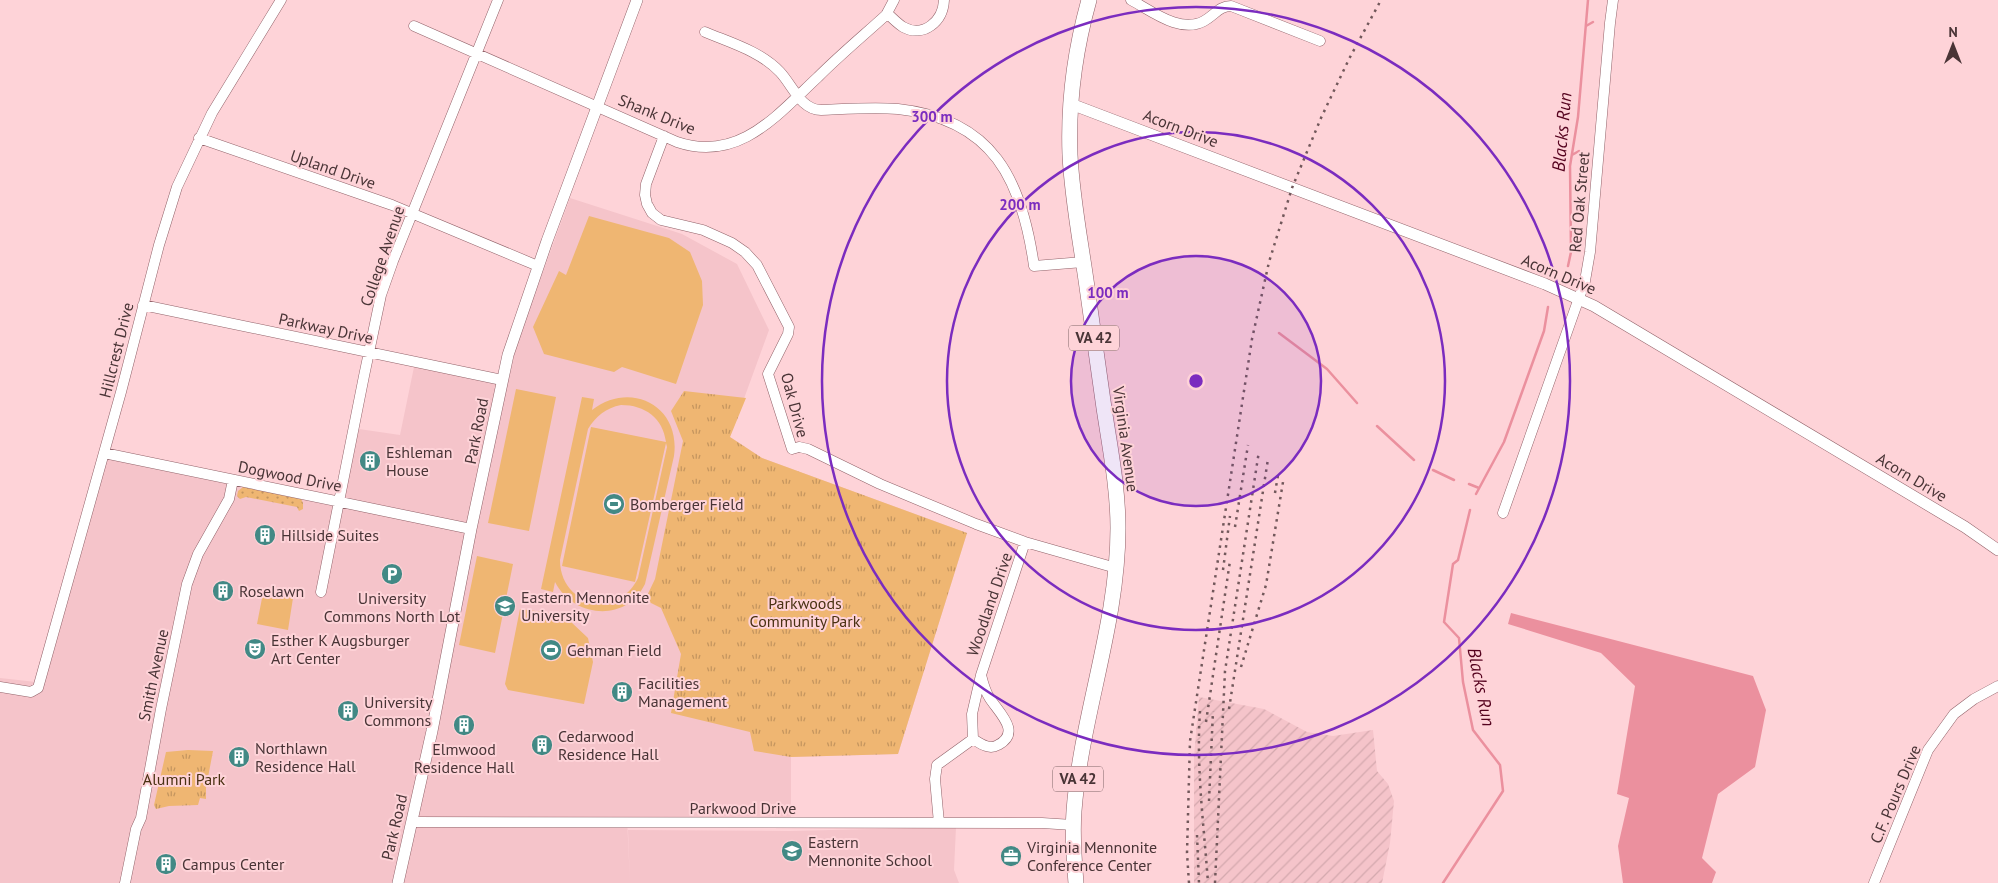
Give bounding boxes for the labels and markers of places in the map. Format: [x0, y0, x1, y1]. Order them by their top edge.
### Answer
centre of rings [1187, 372, 1205, 390]
place label: Eshleman House [386, 442, 453, 480]
building icon: Eshleman House [358, 449, 382, 473]
sports icon: Bomberger Field [602, 492, 626, 516]
place label: Bomberger Field [630, 494, 744, 514]
building icon: Hillside Suites [253, 523, 277, 547]
place label: Hillside Suites [281, 525, 379, 545]
parking icon: University Commons North Lot [380, 562, 404, 586]
building icon: Roselawn [211, 579, 235, 603]
place label: Roselawn [239, 581, 304, 601]
place label: Eastern Mennonite University [521, 587, 649, 625]
place label: University Commons North Lot [324, 588, 461, 626]
school or university icon: Eastern Mennonite University [493, 594, 517, 618]
place label: Esther K Augsburger Art Center [271, 630, 410, 668]
theatre icon: Esther K Augsburger Art Center [243, 637, 267, 661]
sports icon: Gehman Field [539, 638, 563, 662]
place label: Gehman Field [567, 640, 662, 660]
place label: Facilities Management [638, 673, 728, 711]
building icon: Facilities Management [610, 680, 634, 704]
place label: University Commons [364, 692, 433, 730]
building icon: University Commons [336, 699, 360, 723]
building icon: Elmwood Residence Hall [452, 713, 476, 737]
place label: Cedarwood Residence Hall [558, 726, 659, 764]
building icon: Cedarwood Residence Hall [530, 733, 554, 757]
place label: Northlawn Residence Hall [255, 738, 356, 776]
place label: Elmwood Residence Hall [414, 739, 515, 777]
building icon: Northlawn Residence Hall [227, 745, 251, 769]
place label: Eastern Mennonite School [808, 832, 932, 870]
place label: Virginia Mennonite Conference Center [1026, 837, 1157, 875]
school or university icon: Eastern Mennonite School [780, 839, 804, 863]
office icon: Virginia Mennonite Conference Center [999, 844, 1023, 868]
building icon: Campus Center [154, 852, 178, 876]
place label: Campus Center [182, 854, 285, 874]

